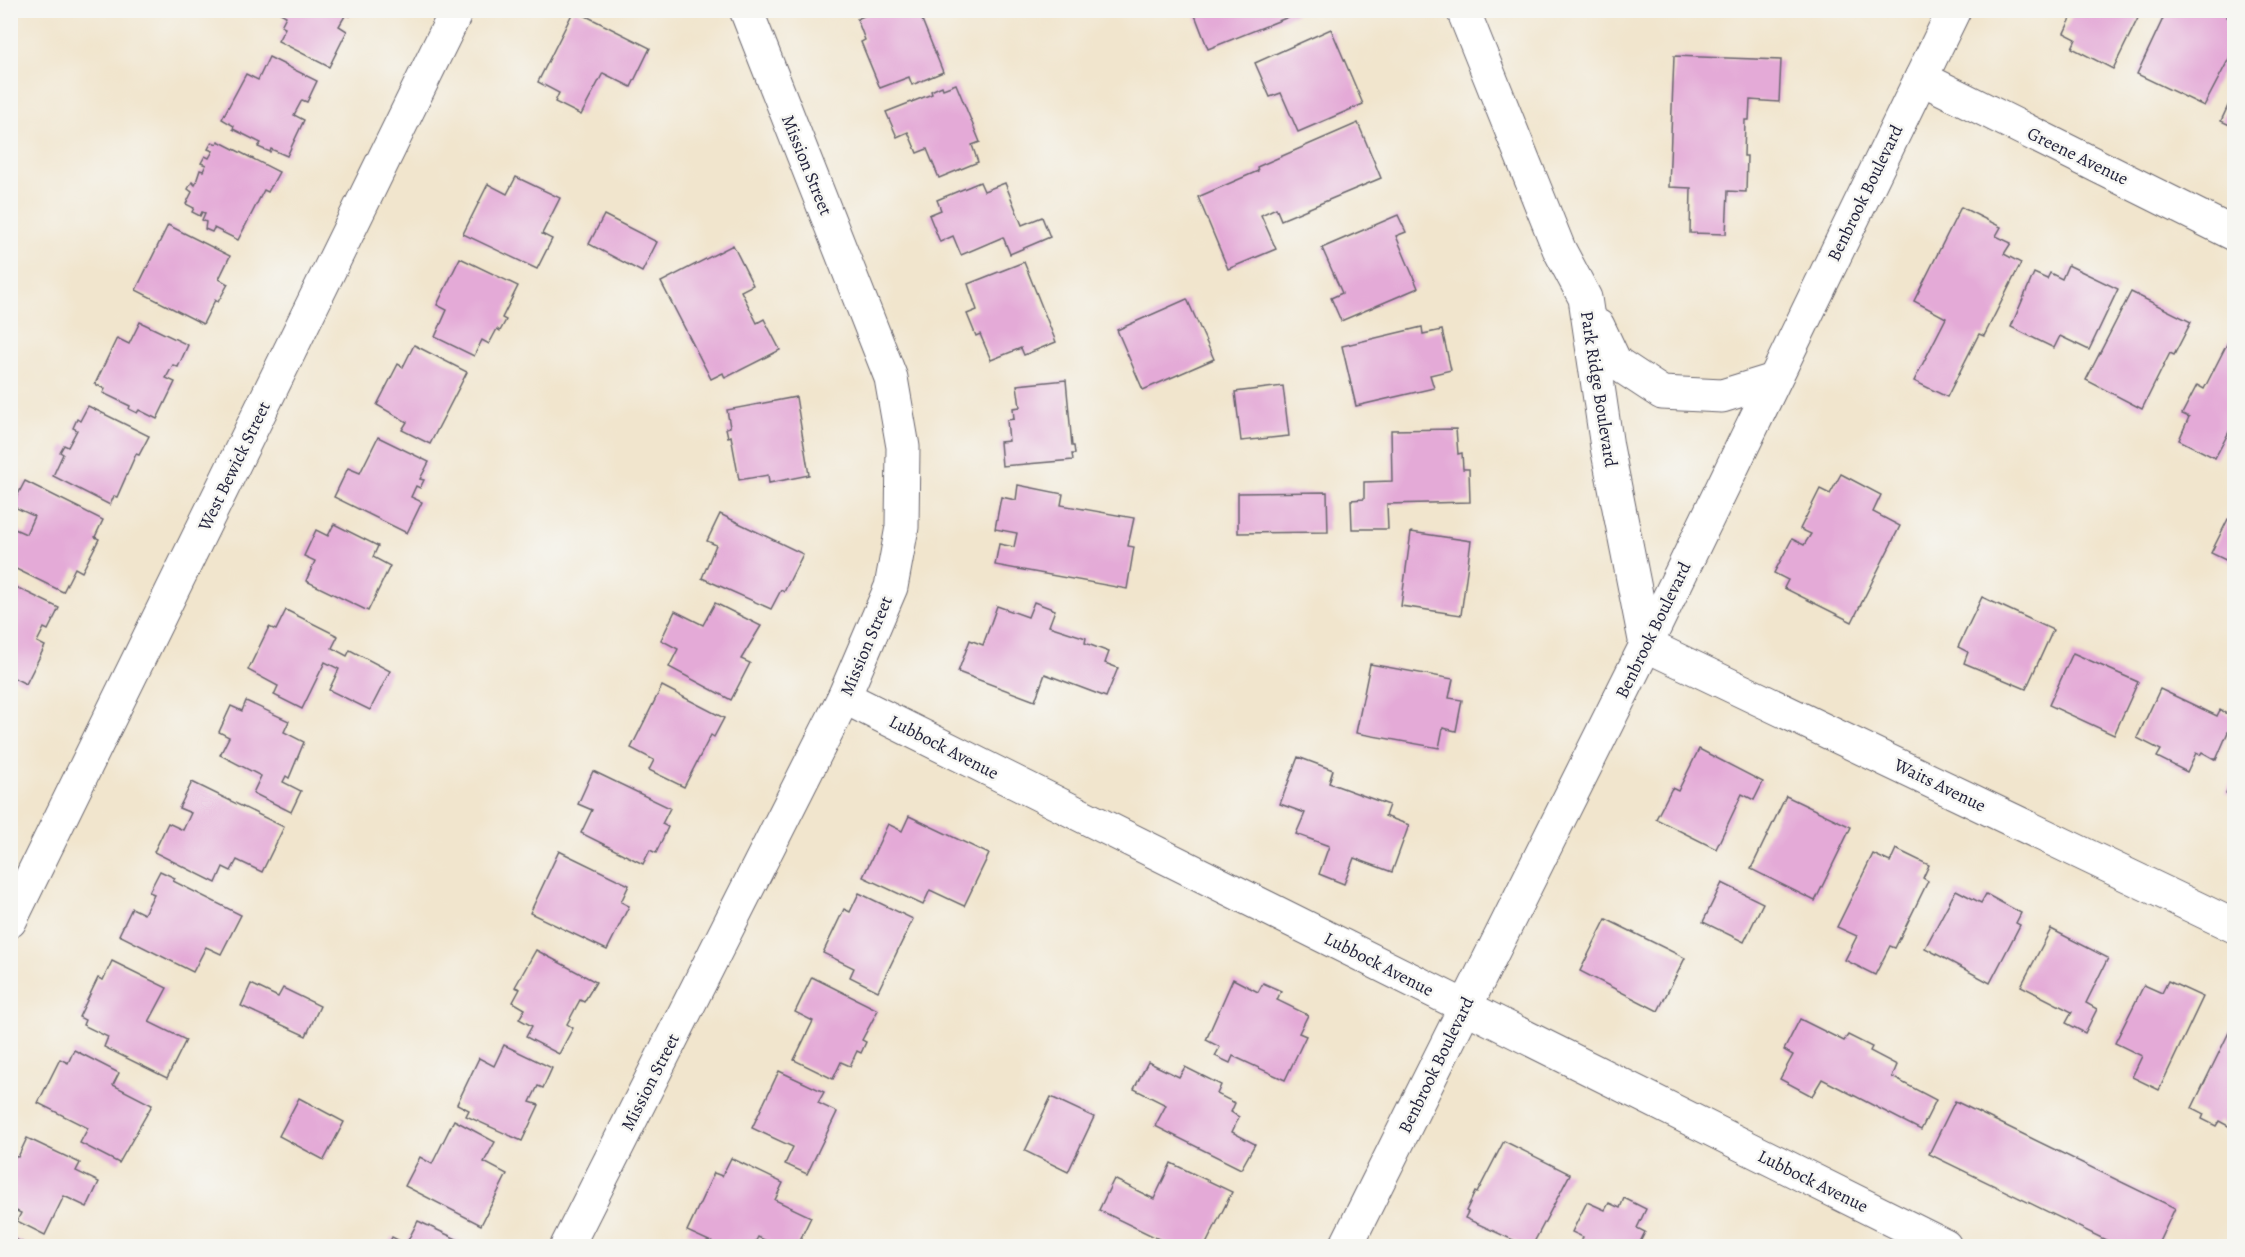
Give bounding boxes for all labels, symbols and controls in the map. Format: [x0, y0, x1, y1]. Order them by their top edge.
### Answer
street label: Mission Street [776, 111, 838, 219]
street label: Benbrook Boulevard [1822, 120, 1909, 265]
street label: Greene Avenue [2023, 121, 2133, 191]
street label: Park Ridge Boulevard [1575, 309, 1623, 469]
street label: West Bewick Street [192, 397, 276, 536]
street label: Benbrook Boulevard [1610, 557, 1697, 702]
street label: Mission Street [834, 592, 898, 700]
street label: Lubbock Avenue [885, 709, 1003, 785]
street label: Waits Avenue [1889, 752, 1990, 818]
street label: Lubbock Avenue [1320, 926, 1438, 1002]
street label: Benbrook Boulevard [1393, 992, 1480, 1137]
street label: Mission Street [615, 1029, 685, 1135]
street label: Lubbock Avenue [1754, 1144, 1872, 1218]

